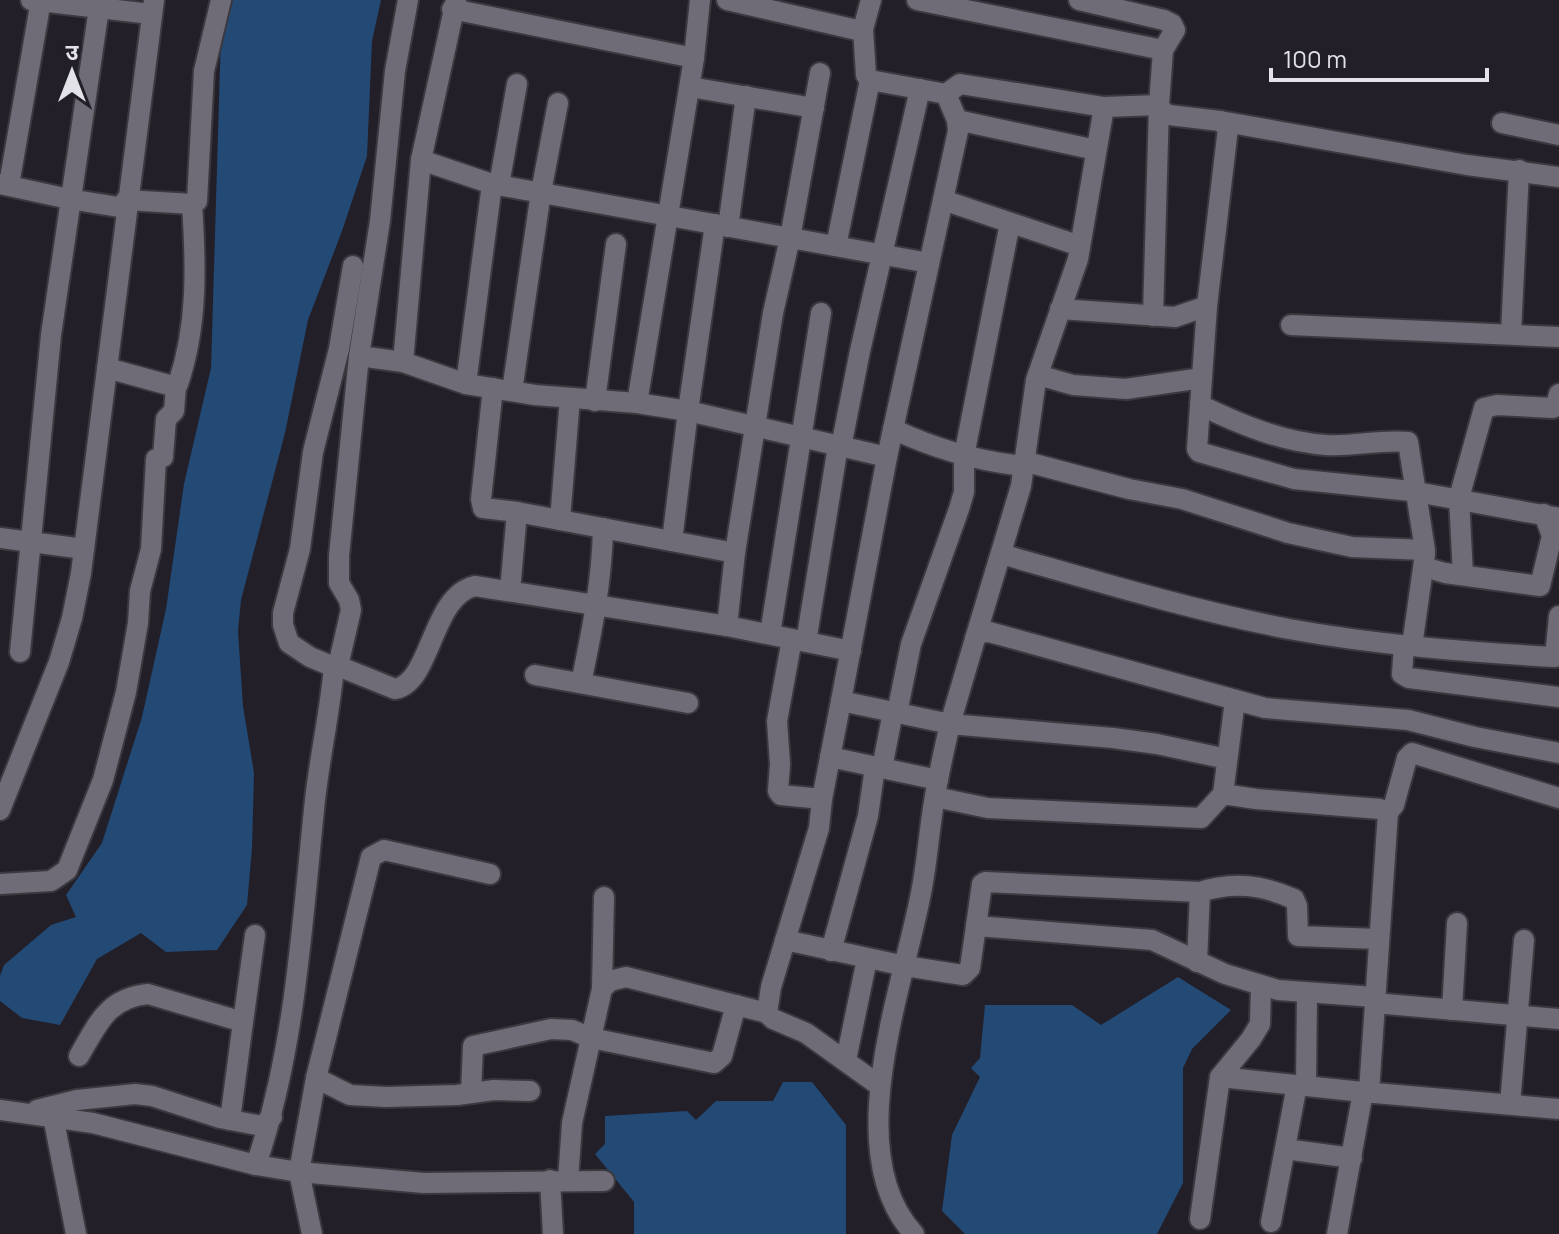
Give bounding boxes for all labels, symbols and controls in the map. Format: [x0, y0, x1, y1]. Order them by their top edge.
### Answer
north arrow [32, 32, 112, 112]
scale bar [1271, 32, 1487, 82]
text: उ [66, 37, 80, 67]
text: 100 m [1283, 42, 1347, 75]

